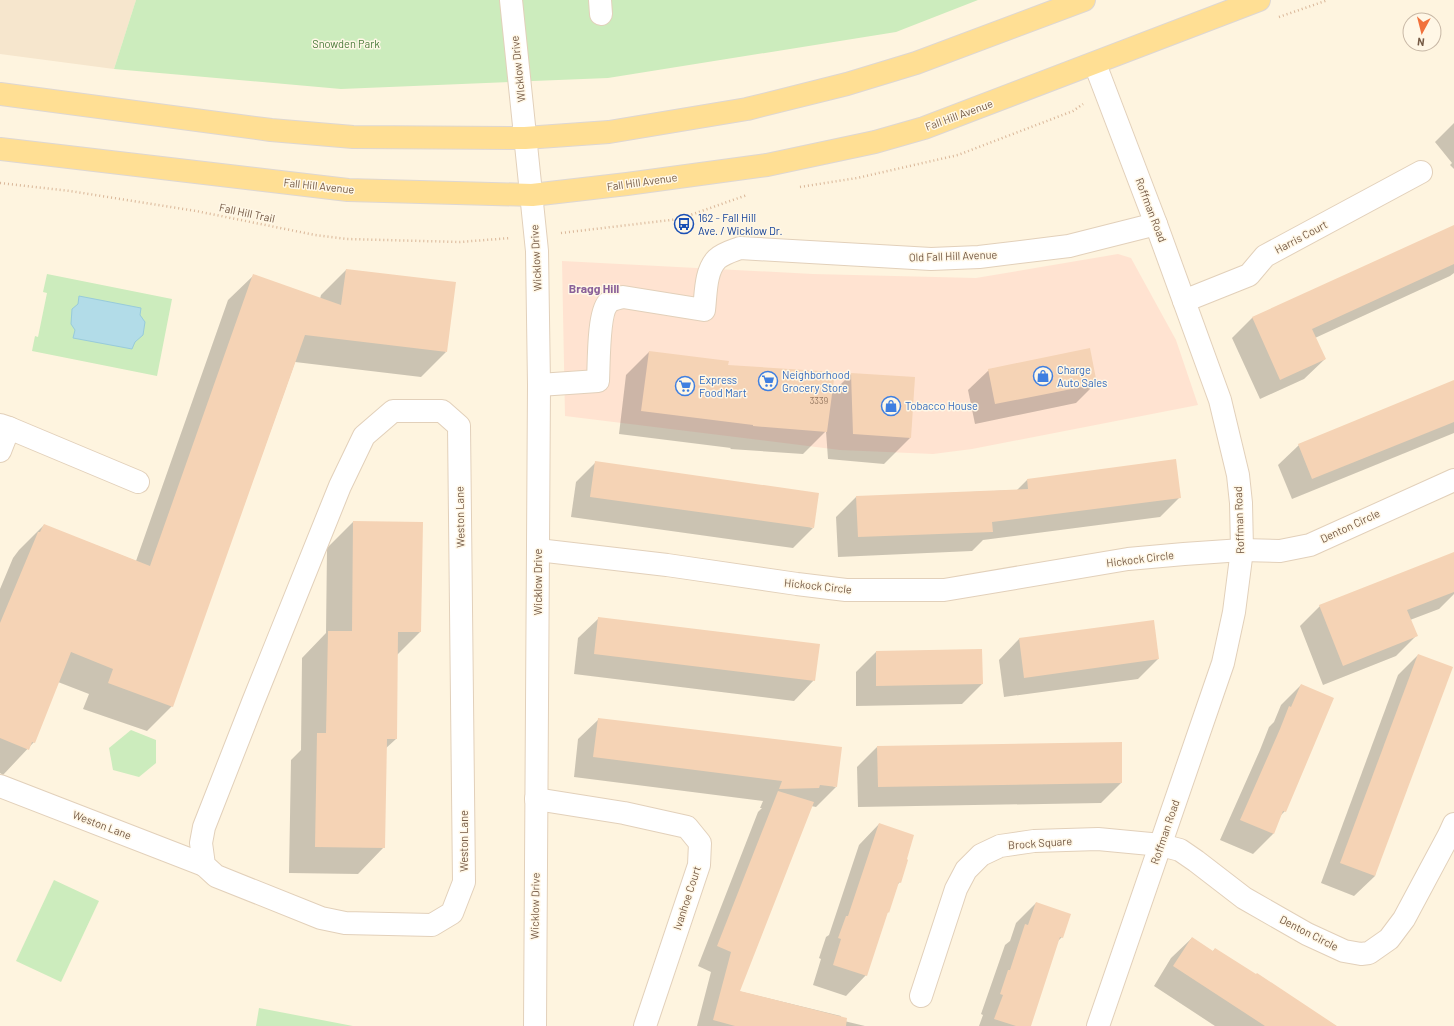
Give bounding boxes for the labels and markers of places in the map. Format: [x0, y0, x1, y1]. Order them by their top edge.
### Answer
place label: 162 - Fall Hill Ave. / Wicklow Dr. [698, 211, 783, 237]
bus stop icon: 162 - Fall Hill Ave. / Wicklow Dr. [673, 213, 695, 235]
place label: Charge Auto Sales [1057, 363, 1107, 389]
shop icon: Charge Auto Sales [1032, 365, 1054, 387]
place label: Neighborhood Grocery Store [782, 368, 850, 394]
supermarket icon: Neighborhood Grocery Store [757, 370, 779, 392]
place label: Express Food Mart [699, 373, 747, 399]
supermarket icon: Express Food Mart [674, 375, 696, 397]
shop icon: Tobacco House [880, 395, 902, 417]
place label: Tobacco House [905, 399, 978, 412]

